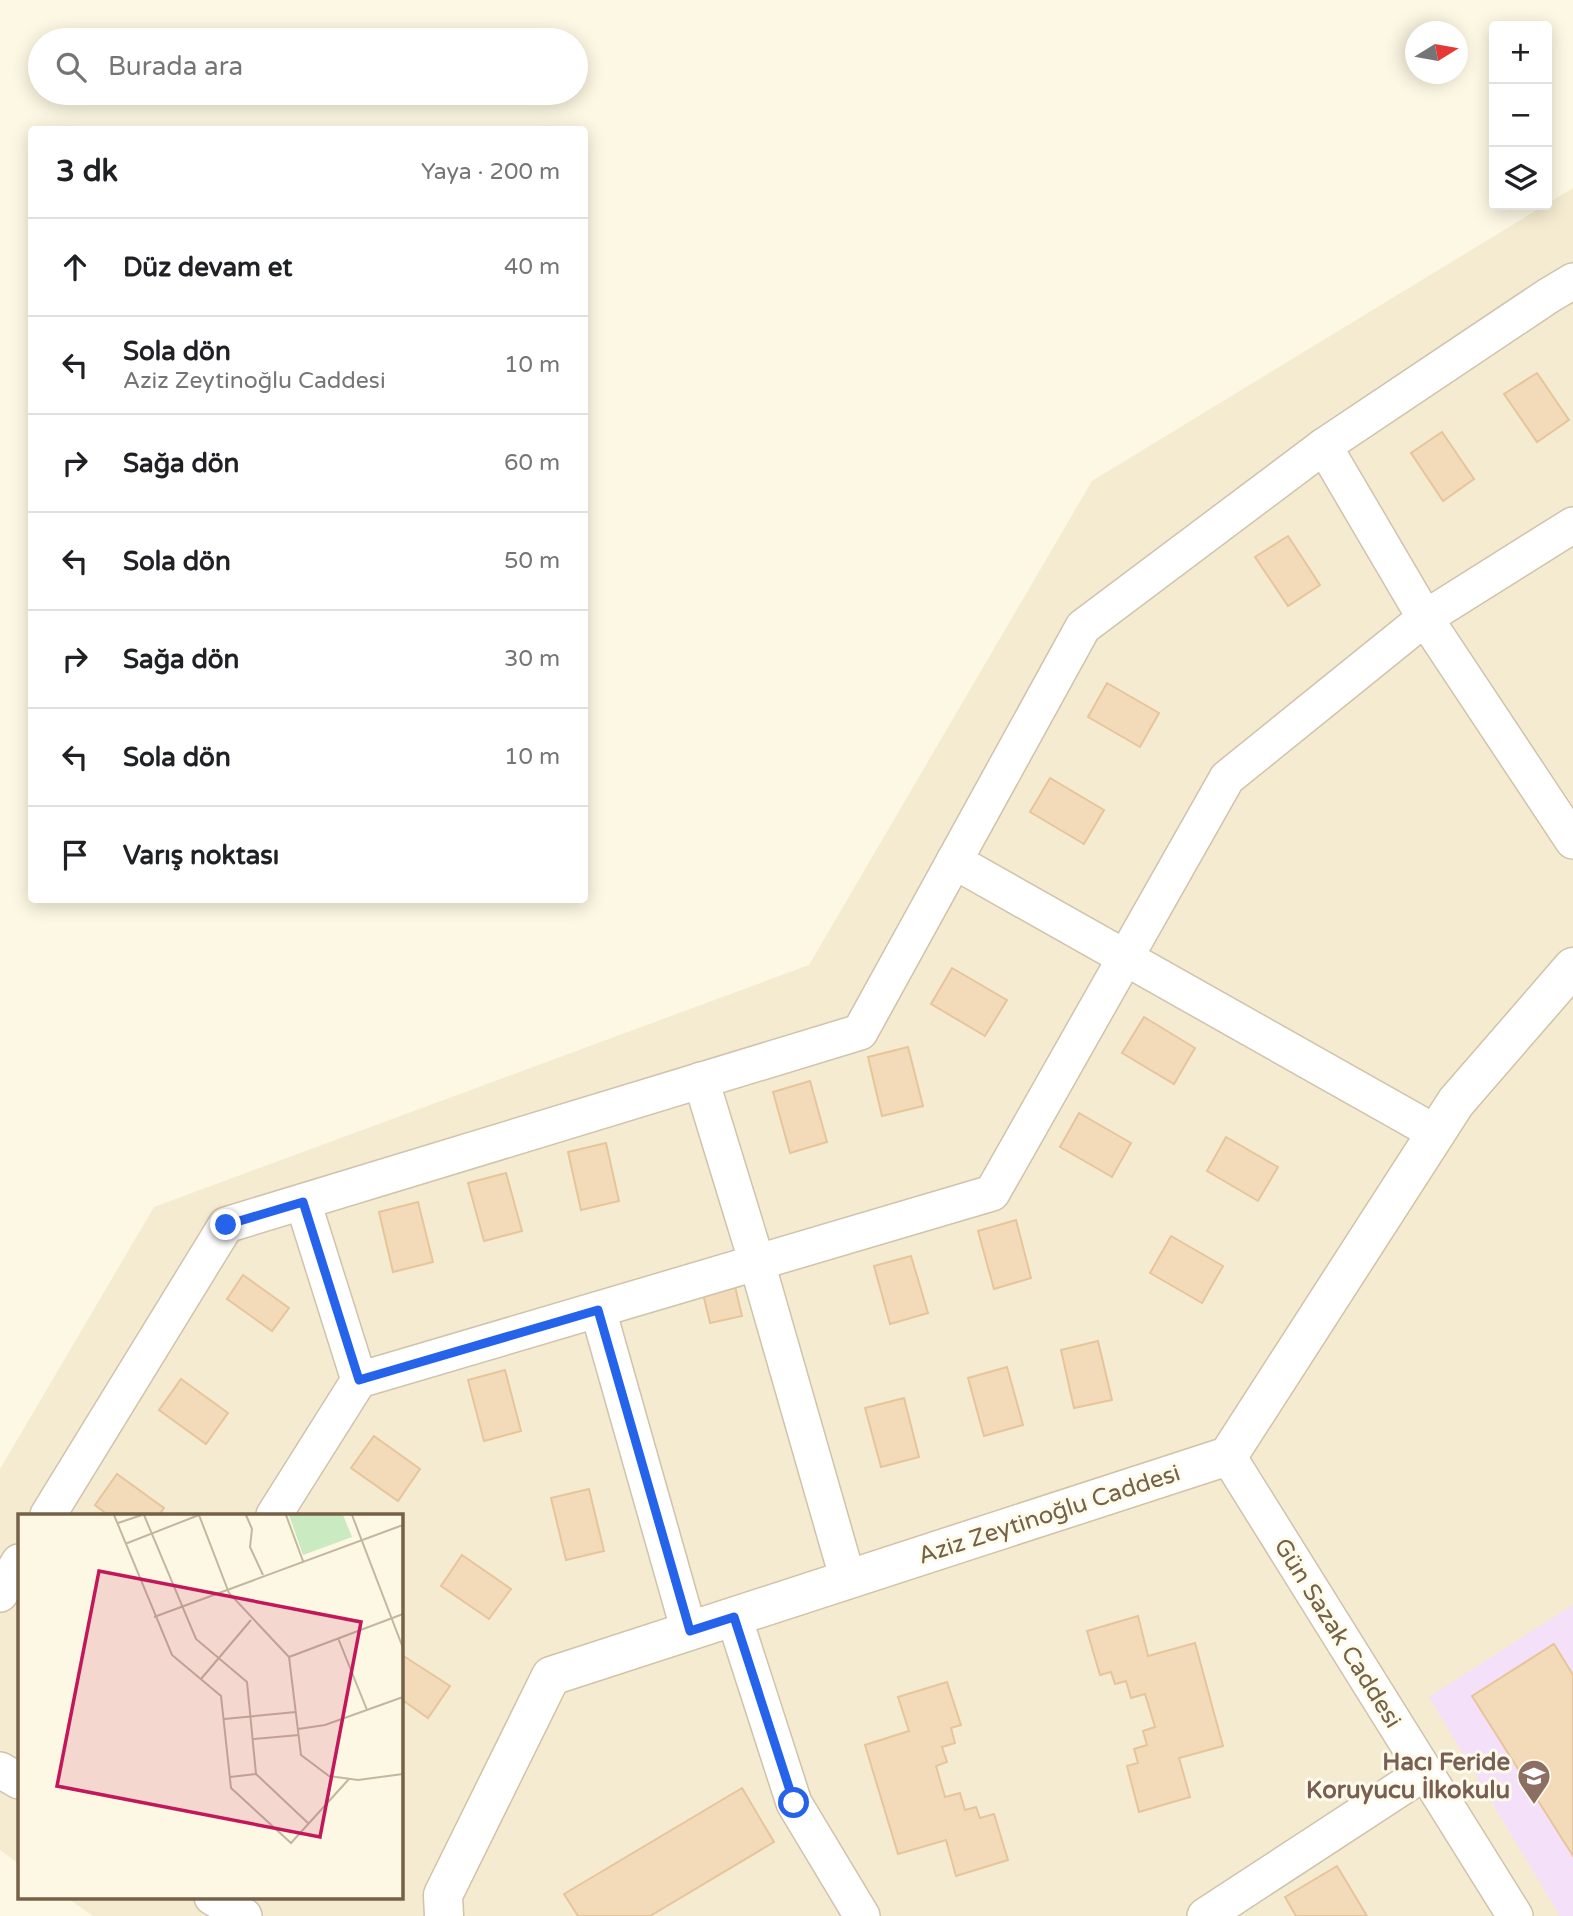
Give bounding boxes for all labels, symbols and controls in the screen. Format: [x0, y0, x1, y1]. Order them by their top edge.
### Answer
north arrow [1405, 21, 1468, 84]
map controls [1489, 21, 1552, 210]
button: + [1489, 21, 1552, 84]
search box [28, 28, 588, 105]
icon: search [52, 48, 90, 86]
text: Burada ara [108, 51, 243, 82]
button: − [1489, 84, 1552, 147]
button: layers [1489, 147, 1552, 210]
text: 3 dk [56, 153, 118, 190]
text: Yaya · 200 m [421, 158, 560, 186]
icon: ahead [56, 248, 94, 286]
text: Düz devam et [123, 252, 292, 283]
text: 40 m [504, 253, 560, 281]
text: Sola dön [123, 336, 231, 367]
icon: left [56, 346, 94, 384]
text: 10 m [504, 351, 560, 379]
text: Aziz Zeytinoğlu Caddesi [123, 367, 386, 395]
icon: right [56, 444, 94, 482]
text: Sağa dön [123, 448, 239, 479]
text: 60 m [504, 449, 560, 477]
icon: left [56, 542, 94, 580]
text: Sola dön [123, 546, 231, 577]
text: 50 m [504, 547, 560, 575]
icon: right [56, 640, 94, 678]
text: Sağa dön [123, 644, 239, 675]
text: 30 m [504, 645, 560, 673]
icon: left [56, 738, 94, 776]
text: Sola dön [123, 742, 231, 773]
text: 10 m [504, 743, 560, 771]
icon: arrive [56, 836, 94, 874]
text: Varış noktası [123, 840, 279, 871]
route end [210, 1209, 241, 1240]
street label: Aziz Zeytinoğlu Caddesi [914, 1458, 1184, 1571]
inset map [18, 1514, 402, 1898]
street label: Gün Sazak Caddesi [1267, 1533, 1408, 1733]
place label: Hacı Feride Koruyucu İlkokulu [1306, 1748, 1510, 1805]
school or university icon: Hacı Feride Koruyucu İlkokulu [1515, 1757, 1553, 1806]
route start [778, 1787, 809, 1818]

